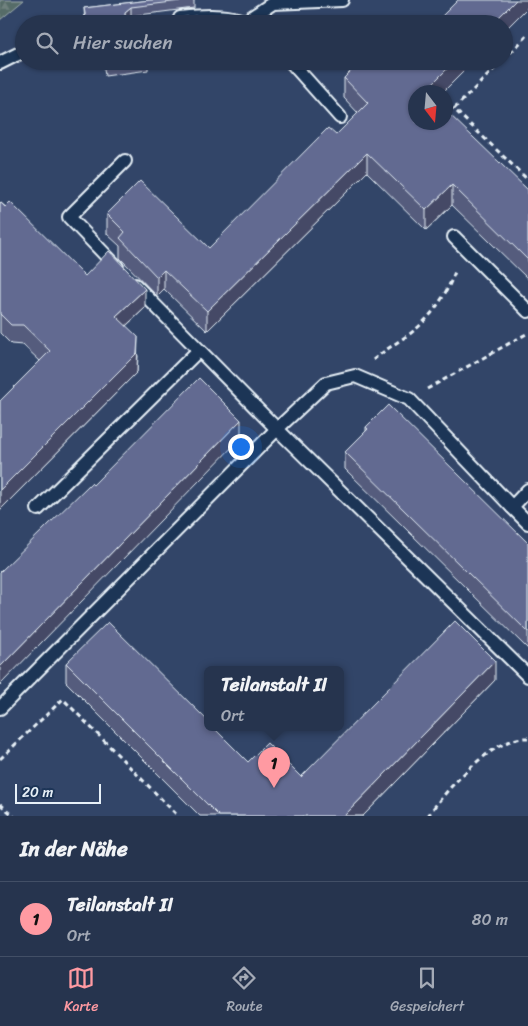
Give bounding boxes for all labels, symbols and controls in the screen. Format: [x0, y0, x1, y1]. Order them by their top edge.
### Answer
search box [15, 15, 513, 70]
text: Hier suchen [73, 26, 173, 59]
icon: search [33, 29, 61, 57]
north arrow [408, 85, 453, 130]
your location [228, 434, 254, 460]
popup [204, 666, 344, 731]
text: Teilanstalt II [221, 668, 327, 701]
text: Ort [221, 701, 245, 730]
pin: 1 [258, 747, 290, 788]
text: 20 m [22, 780, 53, 805]
scale bar [15, 781, 101, 804]
text: In der Nähe [20, 830, 128, 868]
text: Teilanstalt II [67, 888, 173, 921]
text: 1 [33, 905, 39, 934]
text: 80 m [472, 905, 508, 934]
text: Ort [67, 921, 91, 950]
tab: Karte [64, 964, 99, 1019]
tab: Route [226, 964, 262, 1019]
tab: Gespeichert [390, 964, 464, 1019]

